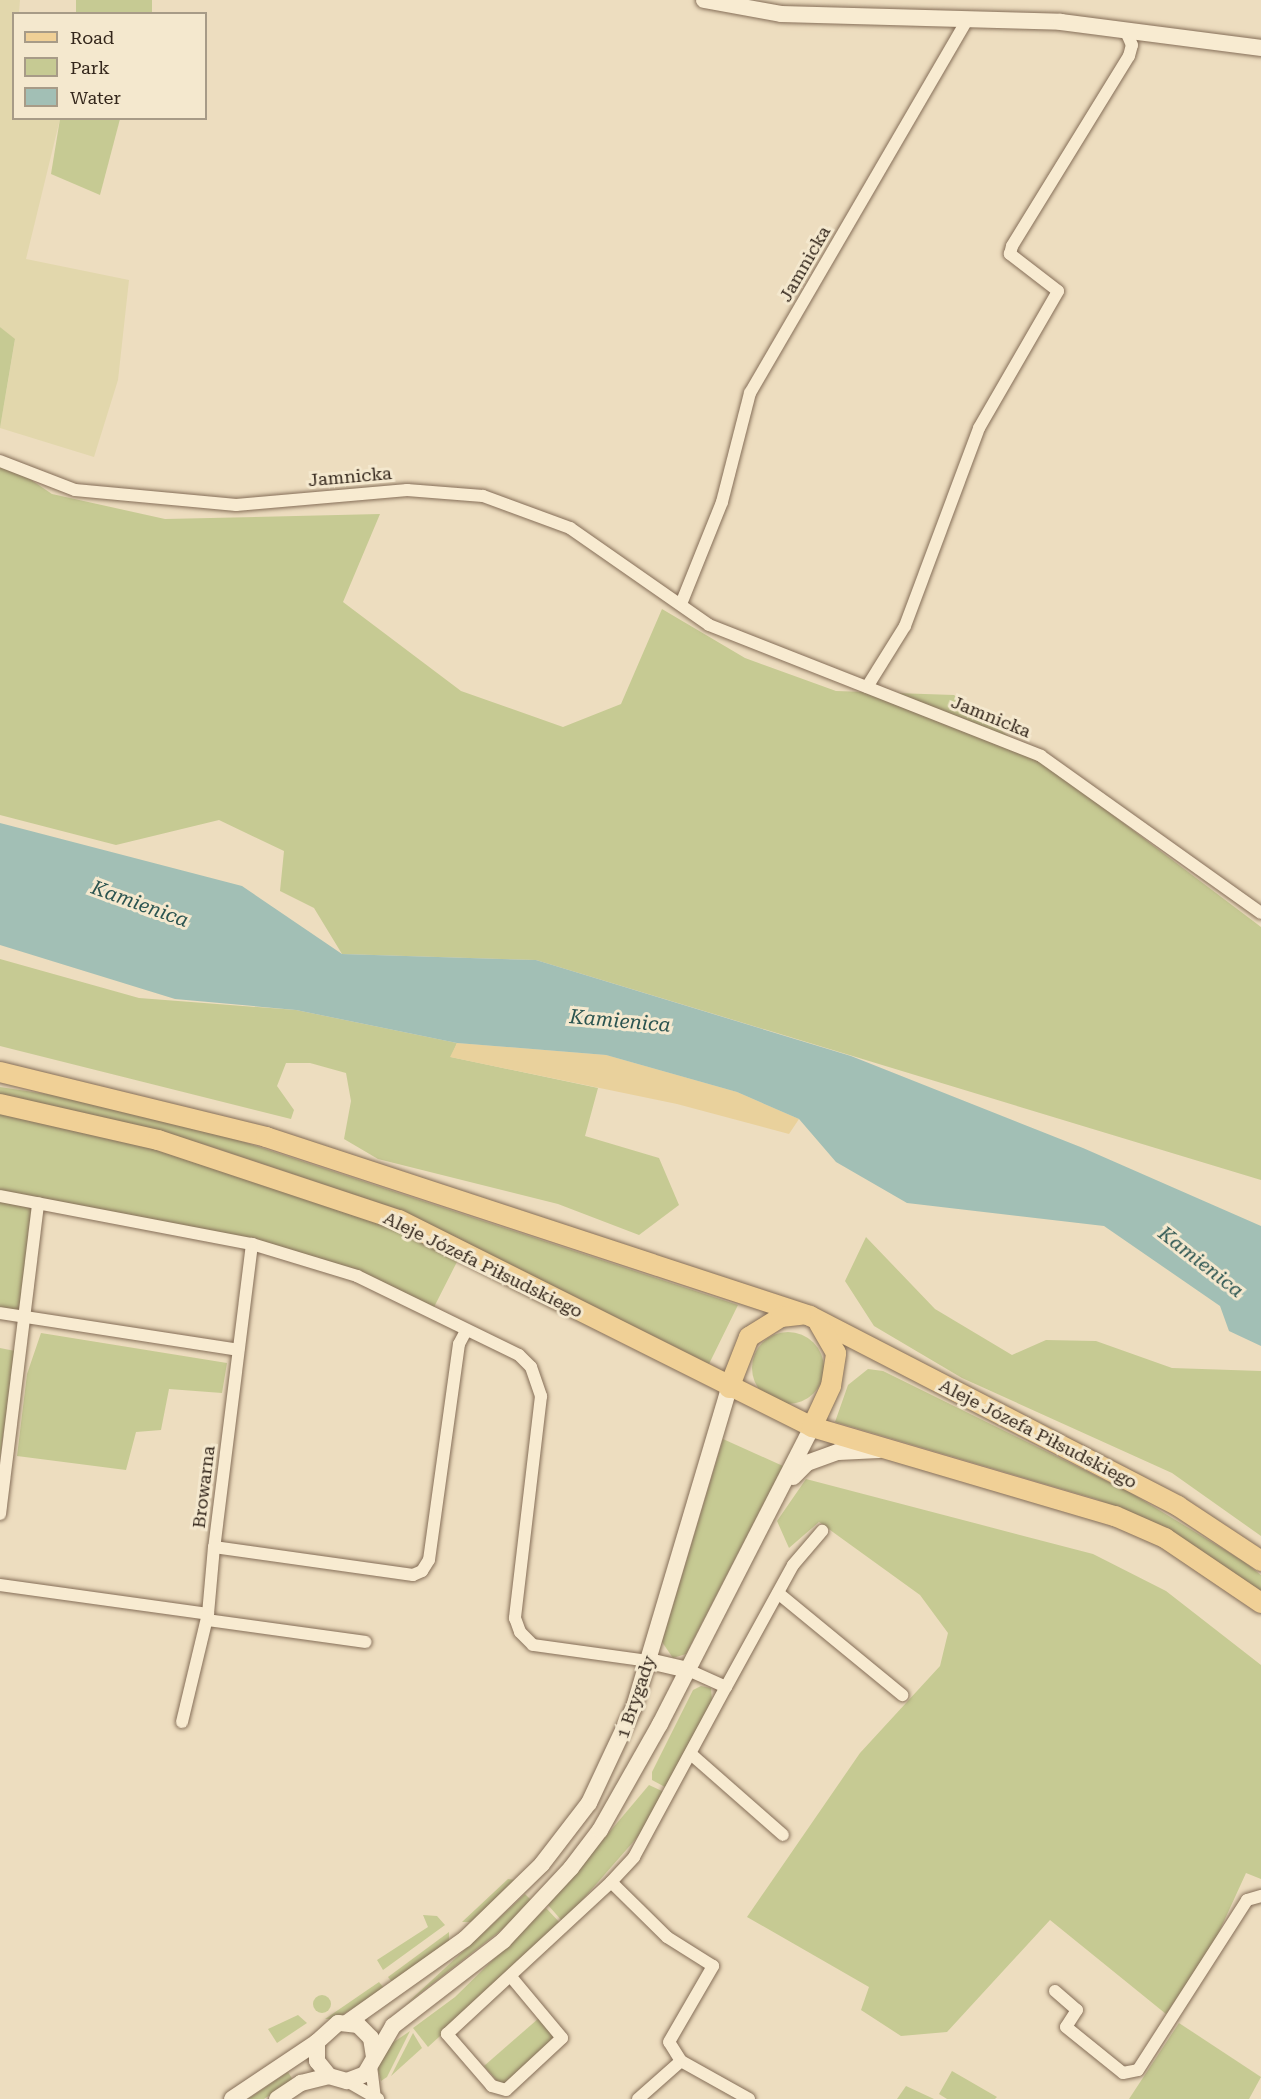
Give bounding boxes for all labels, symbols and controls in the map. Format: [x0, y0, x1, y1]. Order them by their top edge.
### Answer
legend [12, 12, 207, 120]
text: Road [70, 27, 114, 48]
text: Park [70, 57, 110, 78]
text: Water [70, 87, 121, 108]
street label: Jamnicka [775, 222, 835, 306]
street label: Jamnicka [307, 463, 393, 491]
street label: Jamnicka [948, 691, 1034, 743]
water label: Kamienica [88, 875, 192, 933]
water label: Kamienica [568, 1005, 672, 1037]
street label: Aleje Józefa Piłsudskiego [380, 1207, 586, 1323]
water label: Kamienica [1154, 1221, 1248, 1303]
street label: Aleje Józefa Piłsudskiego [936, 1375, 1140, 1493]
street label: Browarna [188, 1444, 220, 1530]
street label: 1 Brygady [612, 1653, 660, 1741]

